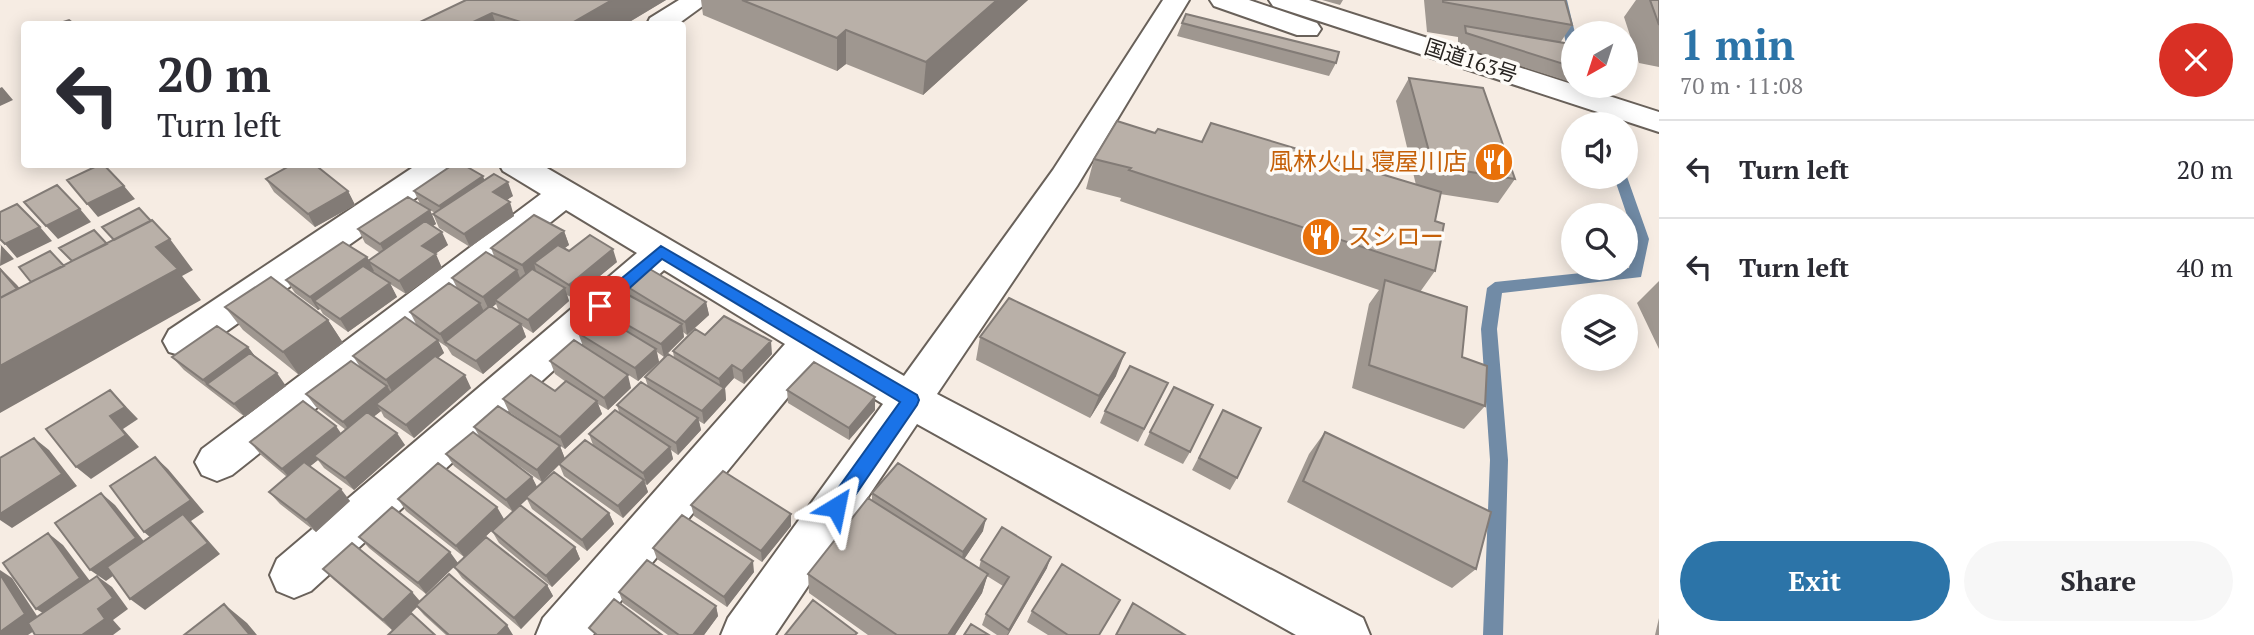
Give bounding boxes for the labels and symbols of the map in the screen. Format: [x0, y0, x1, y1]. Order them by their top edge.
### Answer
north arrow [1561, 21, 1638, 98]
street label: 国道163号 [1421, 32, 1522, 88]
restaurant icon: 風林火山 寝屋川店 [1473, 141, 1515, 183]
place label: 風林火山 寝屋川店 [1269, 145, 1467, 177]
restaurant icon: スシロー [1300, 216, 1342, 258]
place label: スシロー [1348, 220, 1444, 252]
pin [570, 276, 630, 336]
position arrow [799, 470, 873, 544]

